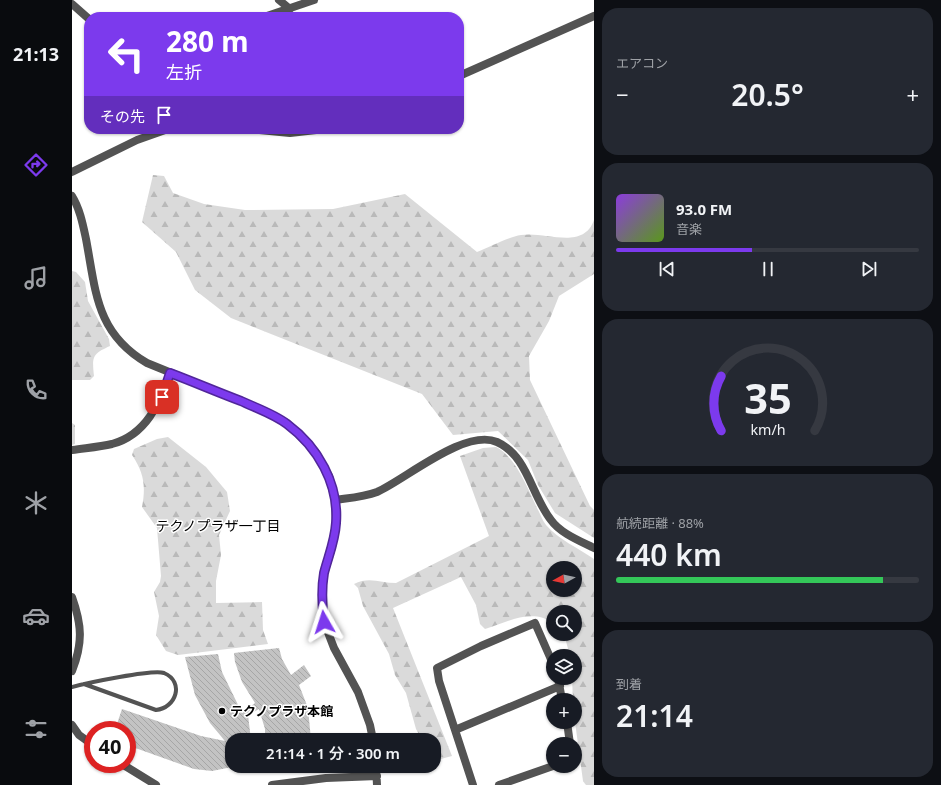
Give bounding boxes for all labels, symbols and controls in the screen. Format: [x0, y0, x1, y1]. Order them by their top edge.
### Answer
text: 280 m [166, 22, 249, 60]
icon: left [100, 28, 152, 80]
text: 21:13 [13, 42, 59, 66]
text: エアコン [616, 54, 668, 72]
text: 左折 [166, 60, 202, 84]
text: 20.5° [731, 74, 804, 115]
text: − [616, 79, 629, 109]
text: + [906, 79, 919, 109]
icon: arrive [153, 104, 175, 126]
text: その先 [100, 106, 145, 126]
icon: directions [22, 151, 50, 179]
text: 93.0 FM [676, 199, 732, 219]
text: 音楽 [676, 220, 702, 238]
icon: previous [656, 258, 678, 280]
icon: pause [757, 258, 779, 280]
icon: next [858, 258, 880, 280]
icon: music [22, 264, 50, 292]
text: 35 [744, 369, 791, 425]
icon: phone [22, 376, 50, 404]
pin [145, 380, 179, 414]
icon: arrive [151, 386, 173, 408]
text: km/h [750, 419, 785, 438]
icon: climate [22, 489, 50, 517]
text: 航続距離 · 88% [616, 514, 704, 532]
district label: テクノプラザ一丁目 [155, 516, 281, 535]
text: 440 km [616, 534, 722, 575]
north arrow [546, 561, 582, 597]
map controls [546, 561, 582, 773]
position arrow [303, 601, 345, 643]
icon: car [22, 602, 50, 630]
button: search [546, 605, 582, 641]
button: layers [546, 649, 582, 685]
text: 到着 [616, 675, 642, 693]
button: + [546, 693, 582, 729]
text: 21:14 [616, 695, 693, 736]
place label: テクノプラザ本館 [230, 702, 333, 720]
marker: テクノプラザ本館 [217, 706, 227, 716]
icon: filters [22, 715, 50, 743]
speed limit sign: 40 [84, 721, 136, 773]
button: − [546, 737, 582, 773]
text: 21:14 · 1 分 · 300 m [266, 743, 400, 763]

